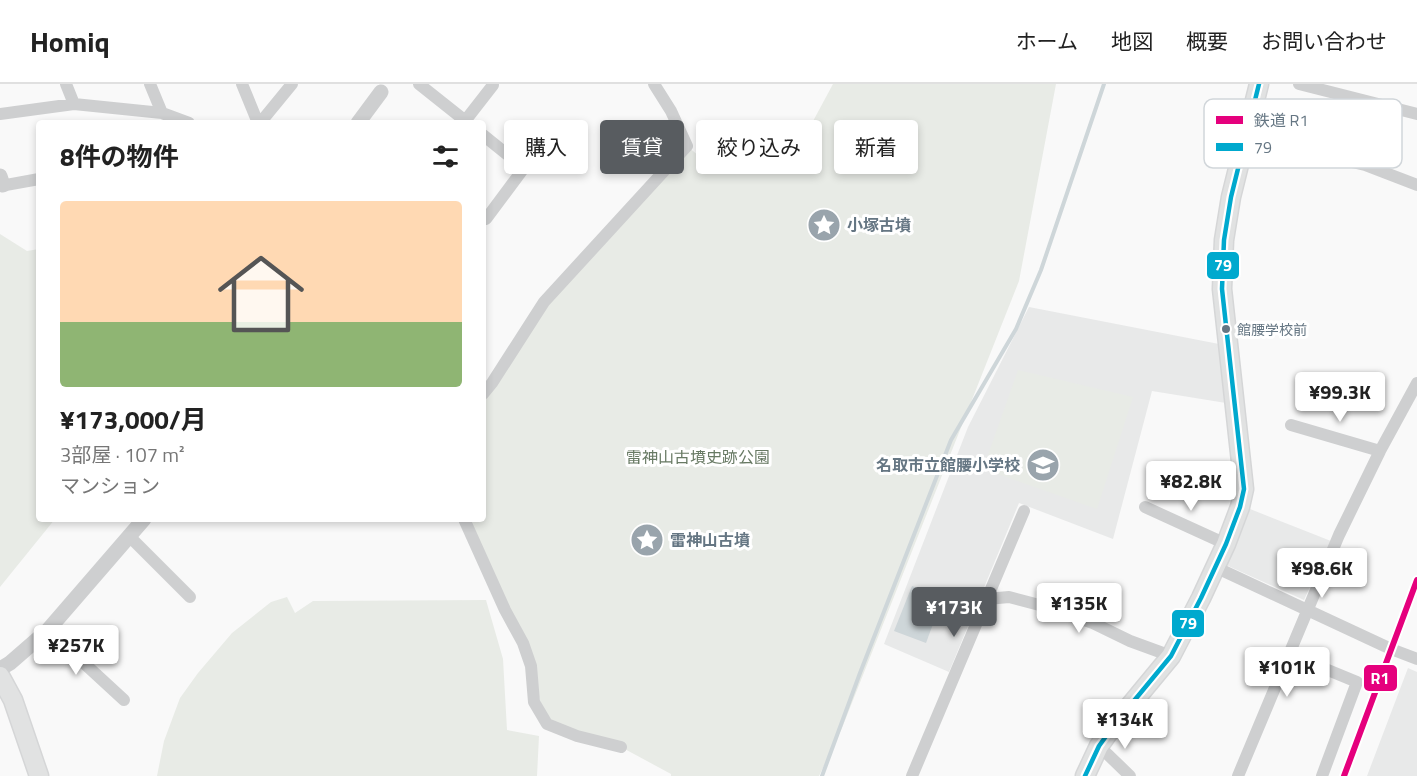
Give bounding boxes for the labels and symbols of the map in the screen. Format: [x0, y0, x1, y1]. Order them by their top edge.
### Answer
legend [1204, 99, 1402, 168]
text: 鉄道 R1 [1254, 108, 1308, 132]
text: 79 [1254, 135, 1272, 159]
place icon: 小塚古墳 [806, 207, 842, 243]
place label: 小塚古墳 [847, 213, 911, 237]
line badge: 79 [1206, 251, 1240, 280]
text: 79 [1214, 253, 1232, 277]
place label: 館腰学校前 [1237, 319, 1307, 340]
marker: 館腰学校前 [1220, 323, 1232, 335]
pin: ¥99.3K [1291, 372, 1389, 423]
park label: 雷神山古墳史跡公園 [626, 445, 770, 469]
school or university icon: 名取市立館腰小学校 [1025, 447, 1061, 483]
place label: 名取市立館腰小学校 [876, 453, 1020, 477]
pin: ¥82.8K [1142, 461, 1240, 512]
place icon: 雷神山古墳 [629, 522, 665, 558]
place label: 雷神山古墳 [670, 528, 750, 552]
pin: ¥98.6K [1273, 548, 1371, 599]
pin: ¥135K [1037, 583, 1121, 634]
pin: ¥173K [912, 587, 996, 638]
line badge: 79 [1171, 609, 1205, 638]
text: 79 [1179, 611, 1197, 635]
pin: ¥257K [34, 625, 118, 676]
pin: ¥101K [1245, 647, 1329, 698]
line badge: R1 [1363, 664, 1398, 692]
text: R1 [1371, 666, 1389, 690]
pin: ¥134K [1083, 699, 1167, 750]

